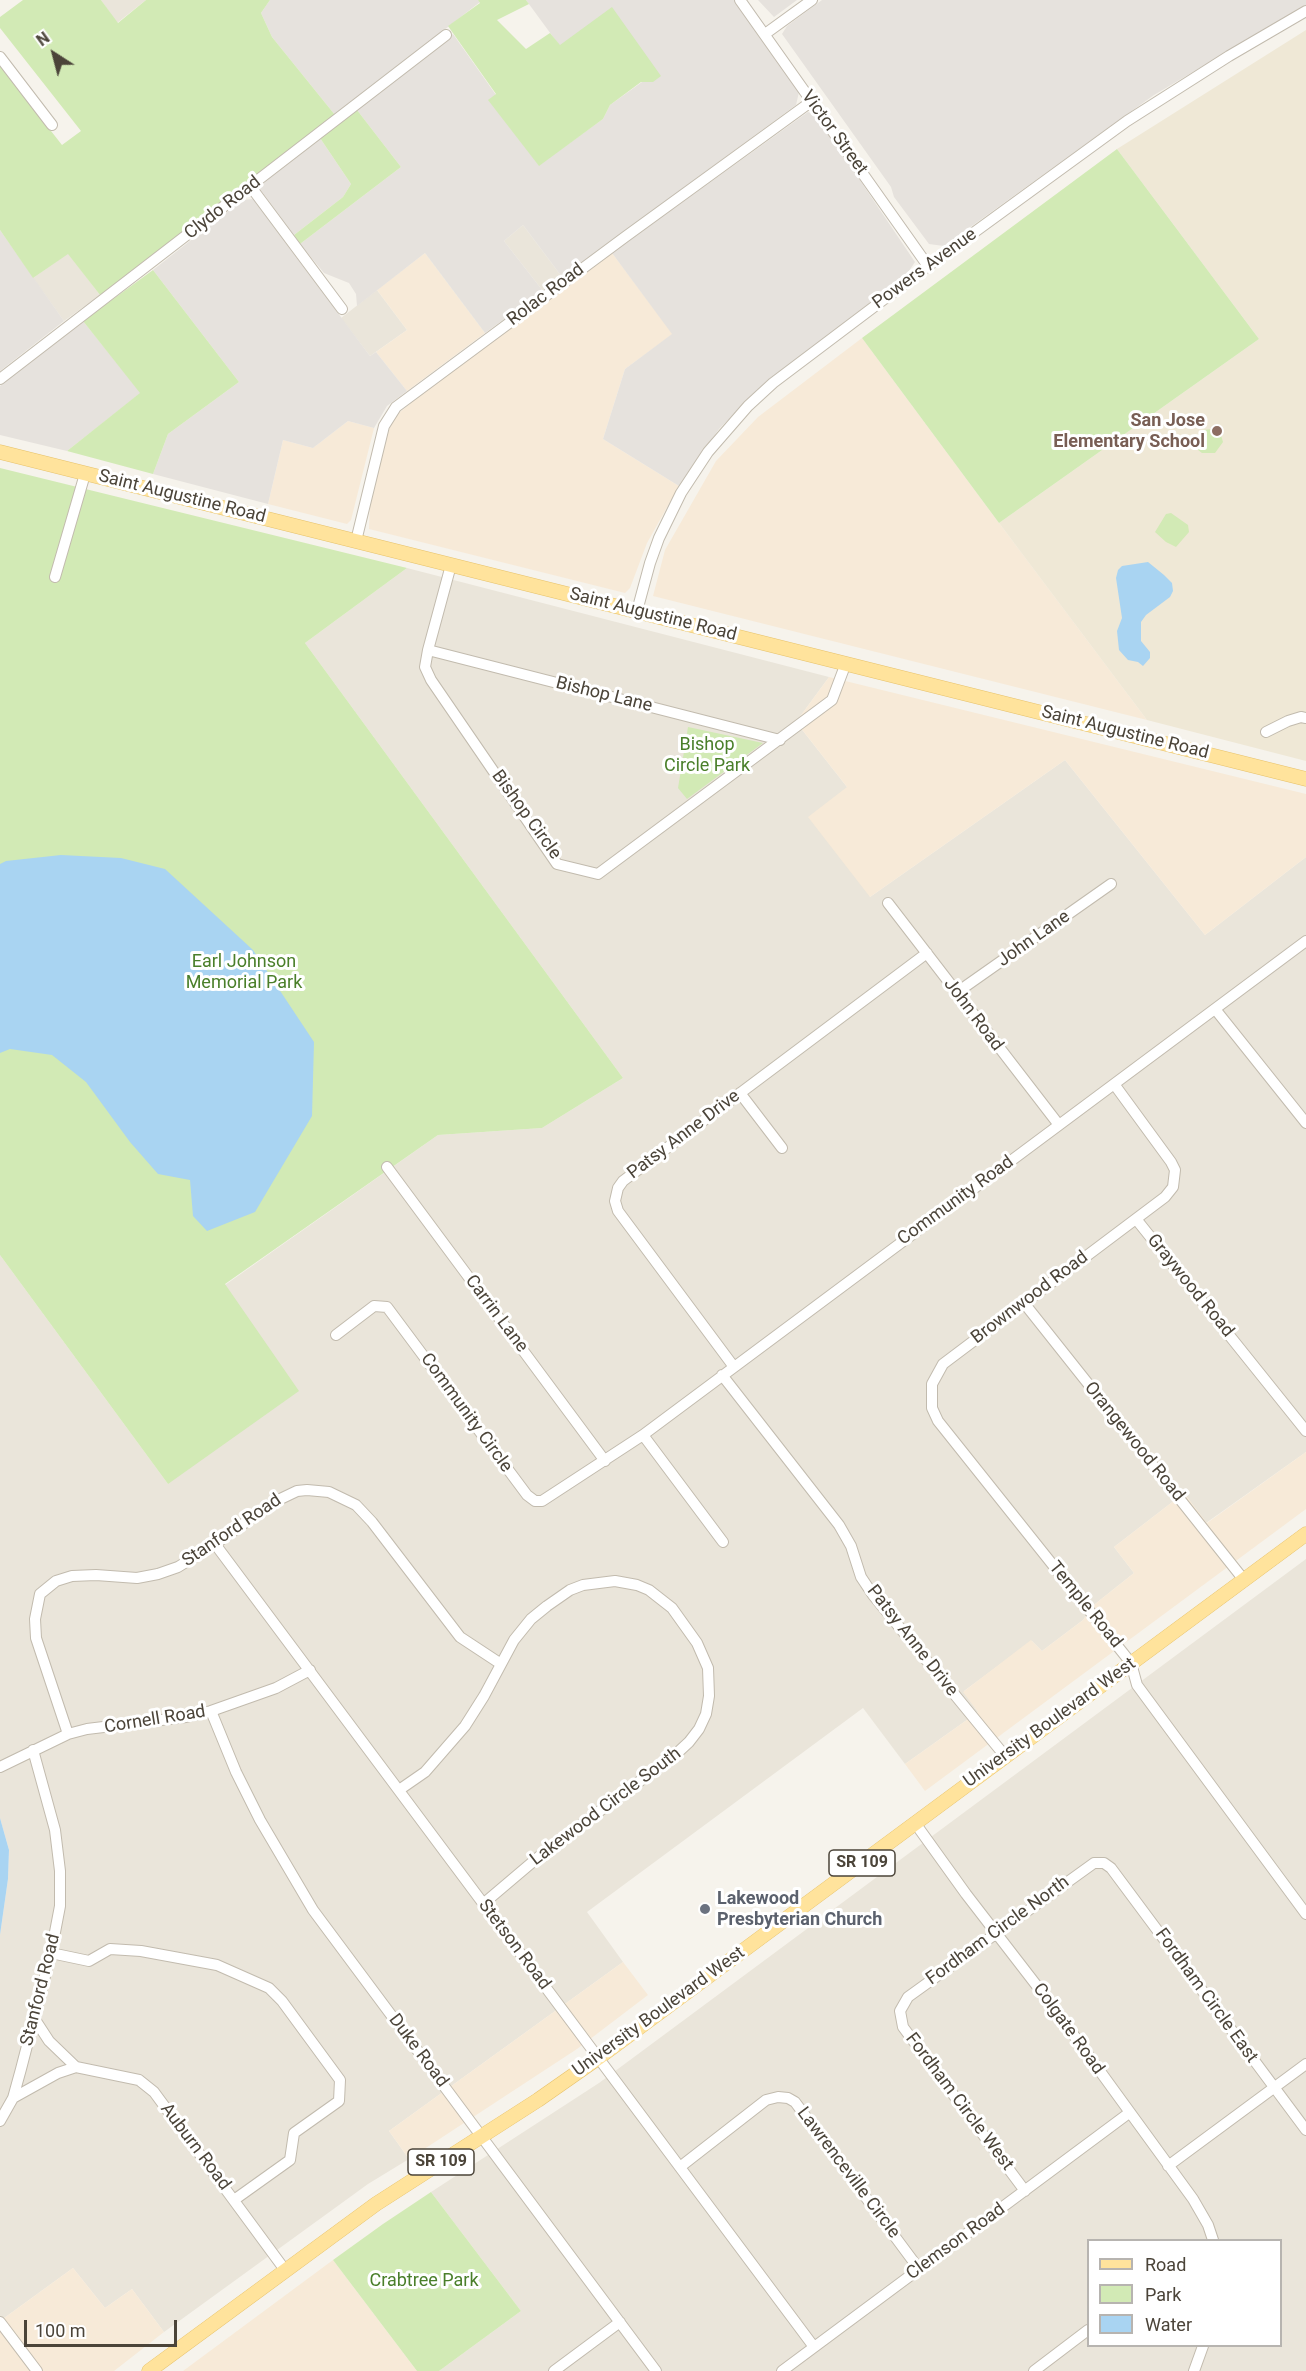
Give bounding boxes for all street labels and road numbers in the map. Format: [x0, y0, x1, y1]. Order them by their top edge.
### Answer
street label: Victor Street [796, 86, 872, 180]
street label: Clydo Road [181, 172, 265, 244]
street label: Powers Avenue [869, 224, 981, 314]
street label: Rolac Road [503, 259, 589, 331]
street label: Saint Augustine Road [96, 466, 268, 528]
street label: Saint Augustine Road [567, 584, 739, 646]
street label: Bishop Lane [554, 673, 654, 717]
street label: Saint Augustine Road [1039, 702, 1211, 764]
street label: Bishop Circle [486, 766, 566, 864]
street label: John Lane [994, 906, 1074, 972]
street label: John Road [939, 974, 1007, 1056]
street label: Patsy Anne Drive [623, 1086, 745, 1184]
street label: Community Road [894, 1152, 1018, 1250]
street label: Graywood Road [1142, 1230, 1238, 1342]
street label: Brownwood Road [967, 1247, 1093, 1349]
street label: Carrin Lane [460, 1271, 532, 1357]
street label: Community Circle [416, 1349, 516, 1477]
street label: Orangewood Road [1079, 1378, 1189, 1506]
street label: Stanford Road [178, 1490, 286, 1572]
street label: Temple Road [1044, 1557, 1126, 1653]
street label: Patsy Anne Drive [862, 1581, 962, 1701]
street label: University Boulevard West [960, 1653, 1140, 1793]
street label: Cornell Road [103, 1701, 207, 1739]
street label: Lakewood Circle South [526, 1743, 686, 1871]
road number: SR 109 [829, 1850, 895, 1876]
street label: Fordham Circle North [922, 1872, 1074, 1990]
street label: Stetson Road [473, 1896, 555, 1994]
street label: Fordham Circle East [1150, 1924, 1262, 2068]
street label: Stanford Road [17, 1932, 65, 2048]
street label: University Boulevard West [569, 1942, 749, 2082]
street label: Colgate Road [1028, 1979, 1108, 2079]
street label: Duke Road [383, 2010, 453, 2092]
street label: Fordham Circle West [900, 2029, 1018, 2175]
street label: Auburn Road [155, 2099, 235, 2195]
street label: Lawrenceville Circle [792, 2103, 904, 2243]
road number: SR 109 [408, 2149, 474, 2175]
street label: Clemson Road [902, 2199, 1010, 2285]

